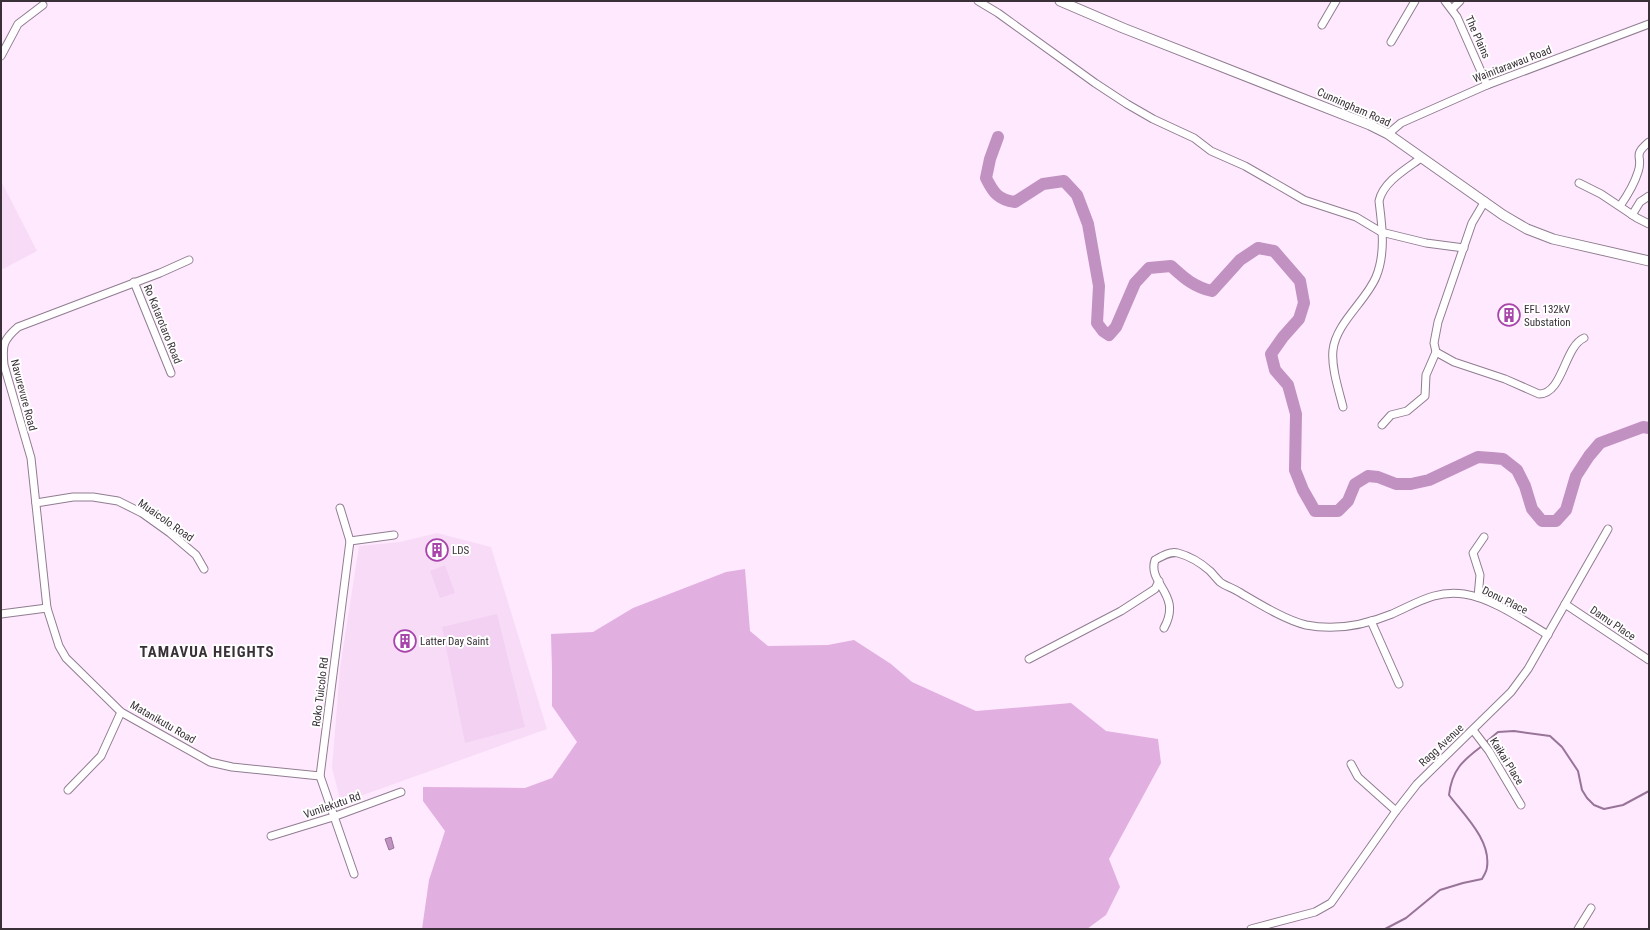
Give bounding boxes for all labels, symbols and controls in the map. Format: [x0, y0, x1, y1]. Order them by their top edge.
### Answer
street label: The Plains [1462, 14, 1493, 61]
street label: Wainitarawau Road [1471, 44, 1553, 85]
street label: Cunningham Road [1315, 85, 1393, 129]
street label: Ro Katarotaro Road [141, 283, 184, 366]
building icon: EFL 132kV Substation [1496, 302, 1522, 328]
place label: EFL 132kV Substation [1524, 303, 1571, 329]
street label: Navurevure Road [8, 358, 39, 432]
street label: Muaicolo Road [135, 497, 196, 544]
building icon: LDS [424, 537, 450, 563]
place label: LDS [452, 544, 470, 557]
street label: Donu Place [1480, 584, 1530, 617]
street label: Damu Place [1588, 604, 1638, 643]
building icon: Latter Day Saint [392, 628, 418, 654]
place label: Latter Day Saint [420, 635, 489, 648]
district label: TAMAVUA HEIGHTS [139, 643, 275, 661]
street label: Roko Tuicolo Rd [310, 657, 331, 727]
street label: Matanikutu Road [128, 698, 198, 746]
street label: Ragg Avenue [1416, 721, 1466, 769]
street label: Kaikai Place [1487, 735, 1526, 787]
street label: Vunilekutu Rd [302, 790, 362, 821]

